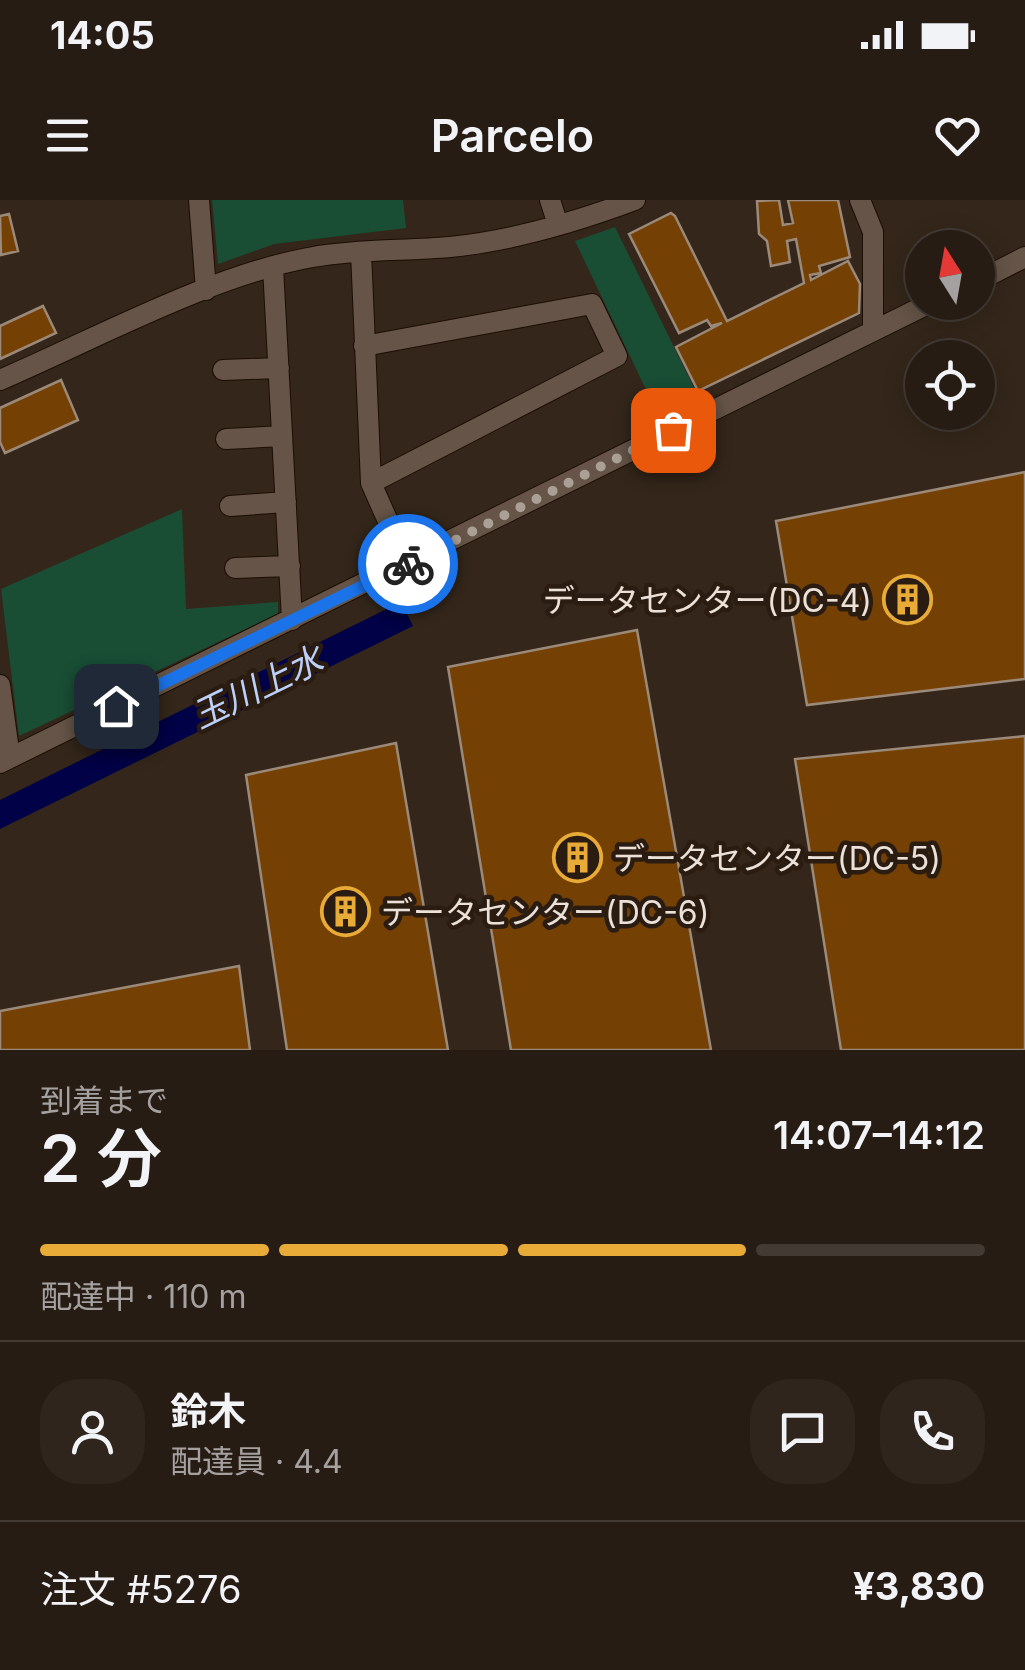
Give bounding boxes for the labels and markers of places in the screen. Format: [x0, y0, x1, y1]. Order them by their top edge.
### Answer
pin [631, 388, 716, 473]
building icon: データセンター(DC-4) [881, 574, 933, 626]
place label: データセンター(DC-4) [543, 581, 872, 620]
pin [74, 664, 159, 749]
building icon: データセンター(DC-5) [552, 832, 604, 884]
place label: データセンター(DC-5) [613, 839, 941, 878]
building icon: データセンター(DC-6) [320, 886, 372, 938]
place label: データセンター(DC-6) [381, 893, 709, 932]

